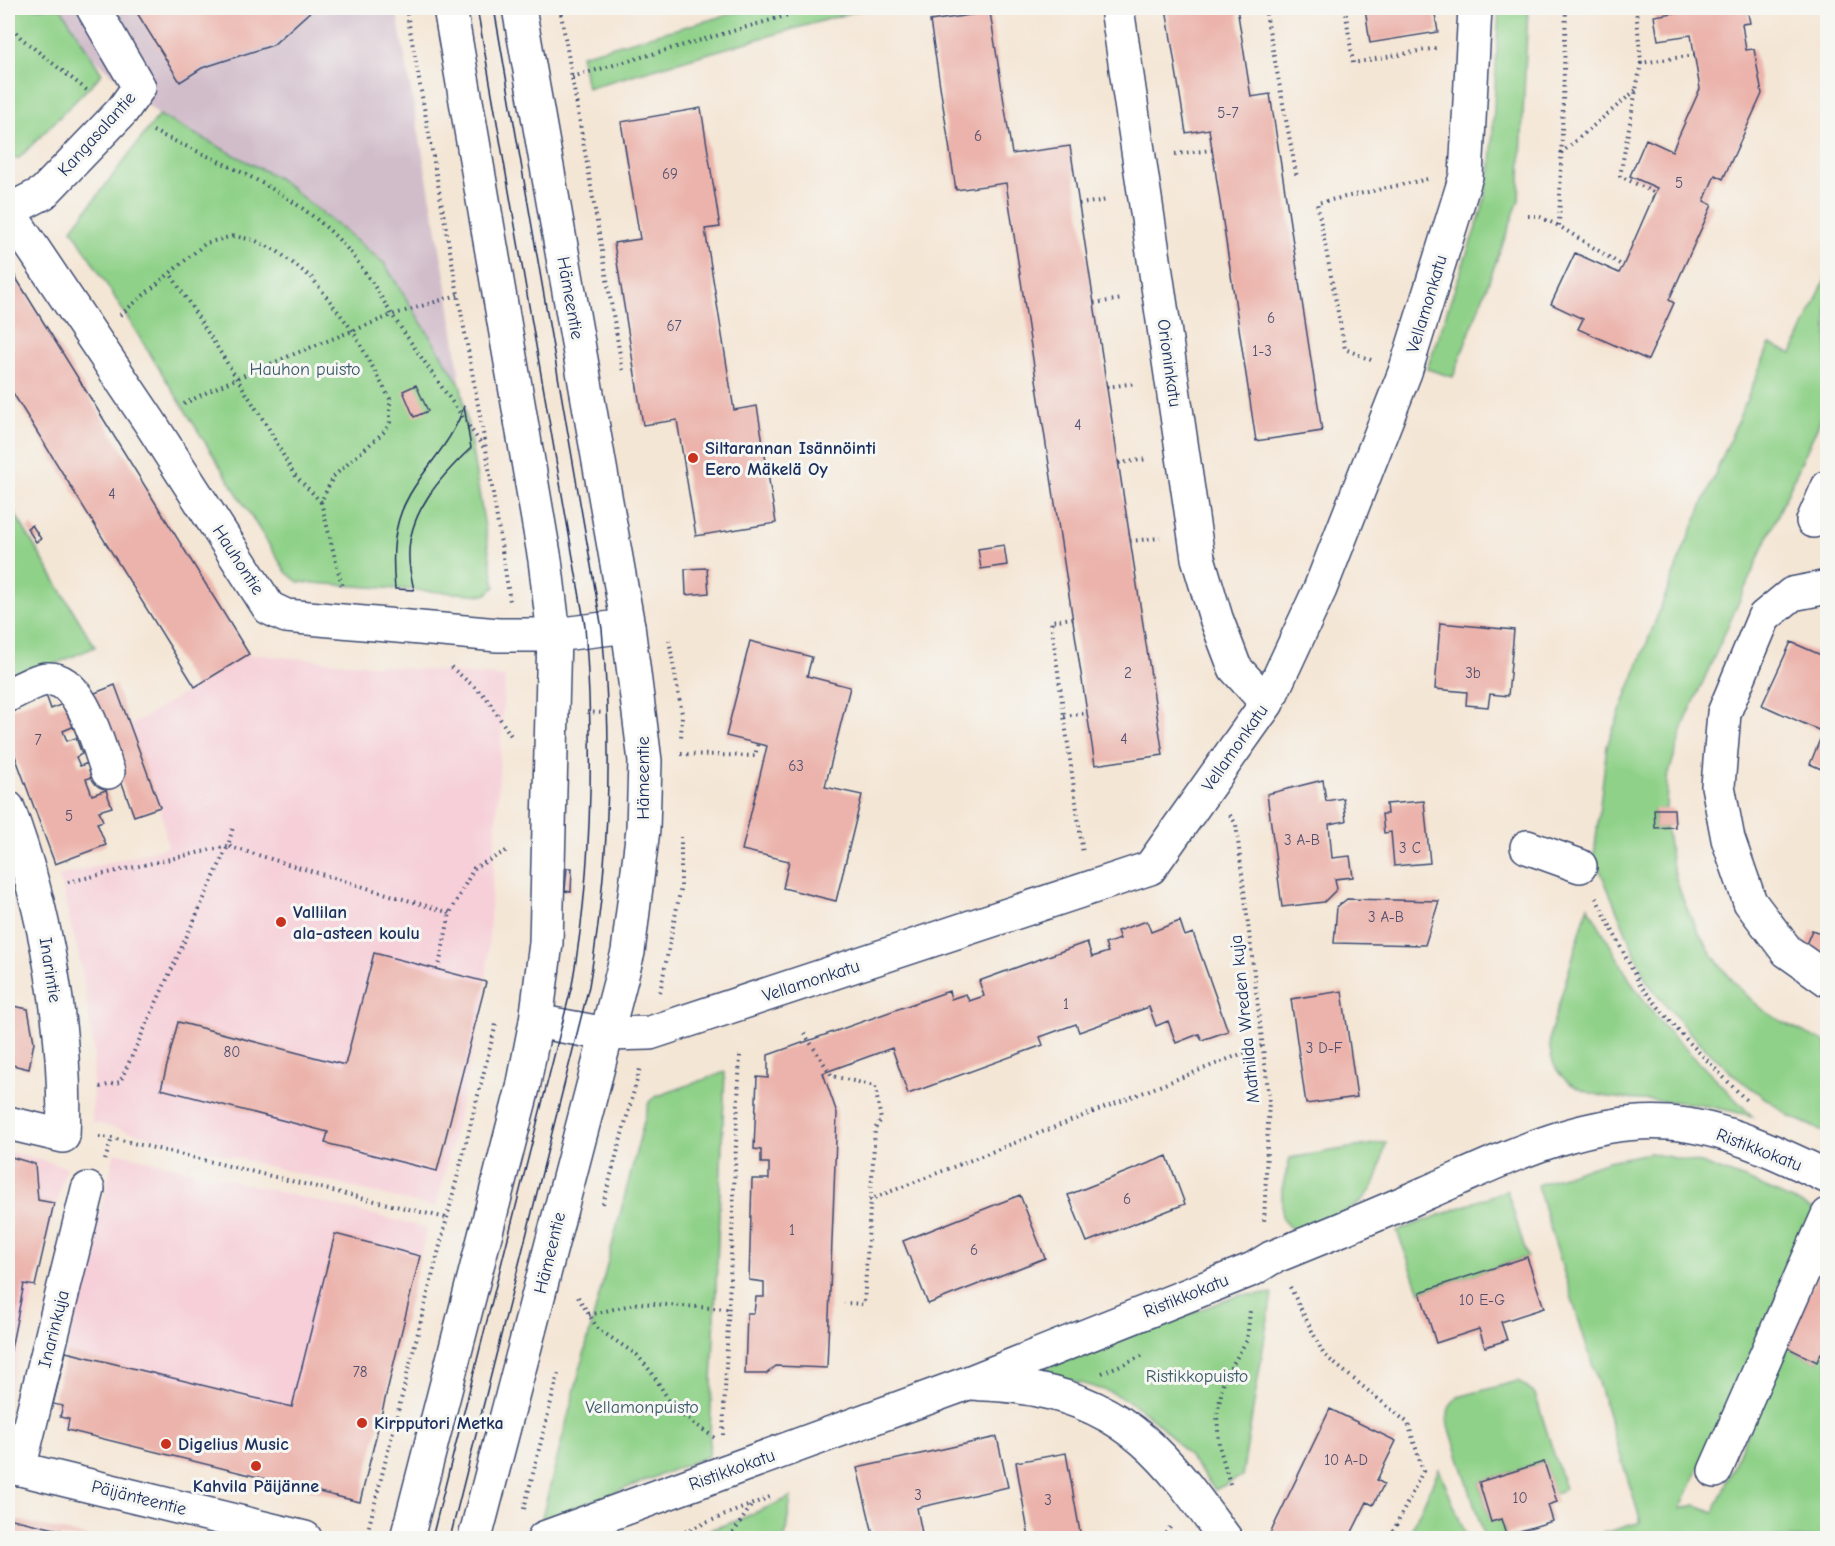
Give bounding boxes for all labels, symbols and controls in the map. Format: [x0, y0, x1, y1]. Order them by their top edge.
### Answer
street label: Kangasalantie [54, 87, 140, 181]
house number: 5-7 [1217, 104, 1239, 122]
house number: 6 [974, 127, 982, 145]
house number: 69 [662, 165, 678, 183]
house number: 5 [1675, 174, 1683, 192]
street label: Vellamonkatu [1402, 253, 1452, 355]
street label: Hämeentie [552, 255, 588, 341]
house number: 6 [1267, 309, 1275, 327]
house number: 67 [666, 317, 682, 335]
street label: Orioninkatu [1152, 318, 1186, 408]
house number: 1-3 [1252, 342, 1272, 360]
park label: Hauhon puisto [249, 359, 361, 380]
house number: 4 [1074, 416, 1082, 434]
place label: Siltarannan Isännöinti Eero Mäkelä Oy [705, 438, 876, 480]
marker: Siltarannan Isännöinti Eero Mäkelä Oy [686, 451, 700, 465]
house number: 4 [108, 485, 116, 503]
street label: Hauhontie [208, 521, 268, 599]
house number: 2 [1124, 664, 1132, 682]
house number: 3b [1465, 664, 1481, 682]
street label: Vellamonkatu [1197, 701, 1273, 795]
house number: 4 [1120, 730, 1128, 748]
house number: 7 [34, 731, 42, 749]
street label: Hämeentie [633, 736, 654, 820]
house number: 63 [788, 757, 804, 775]
house number: 5 [65, 807, 73, 825]
house number: 3 A-B [1284, 831, 1320, 849]
house number: 3 C [1399, 839, 1421, 857]
place label: Vallilan ala-asteen koulu [293, 902, 420, 944]
house number: 3 A-B [1368, 908, 1404, 926]
marker: Vallilan ala-asteen koulu [274, 915, 288, 929]
street label: Mathilda Wreden kuja [1226, 934, 1264, 1104]
street label: Inarintie [34, 936, 66, 1004]
street label: Vellamonkatu [760, 955, 862, 1007]
house number: 1 [1063, 995, 1069, 1013]
house number: 3 D-F [1306, 1039, 1343, 1057]
house number: 80 [224, 1043, 240, 1061]
street label: Ristikkokatu [1713, 1124, 1805, 1176]
house number: 6 [1123, 1190, 1131, 1208]
street label: Hämeentie [530, 1210, 570, 1296]
house number: 1 [789, 1221, 795, 1239]
house number: 6 [970, 1241, 978, 1259]
street label: Ristikkokatu [1140, 1269, 1232, 1323]
street label: Inarinkuja [34, 1288, 74, 1370]
house number: 10 E-G [1459, 1291, 1505, 1309]
house number: 78 [353, 1363, 367, 1381]
park label: Ristikkopuisto [1146, 1366, 1248, 1387]
park label: Vellamonpuisto [585, 1397, 699, 1418]
place label: Kirpputori Metka [374, 1413, 504, 1434]
marker: Kirpputori Metka [355, 1416, 369, 1430]
place label: Digelius Music [178, 1434, 289, 1455]
marker: Digelius Music [159, 1437, 173, 1451]
street label: Ristikkokatu [686, 1445, 778, 1495]
house number: 10 A-D [1324, 1451, 1368, 1469]
marker: Kahvila Päijänne [249, 1459, 263, 1473]
street label: Päijänteentie [89, 1476, 189, 1520]
place label: Kahvila Päijänne [193, 1476, 319, 1497]
house number: 3 [914, 1486, 922, 1504]
house number: 10 [1512, 1489, 1528, 1507]
house number: 3 [1044, 1491, 1052, 1509]

